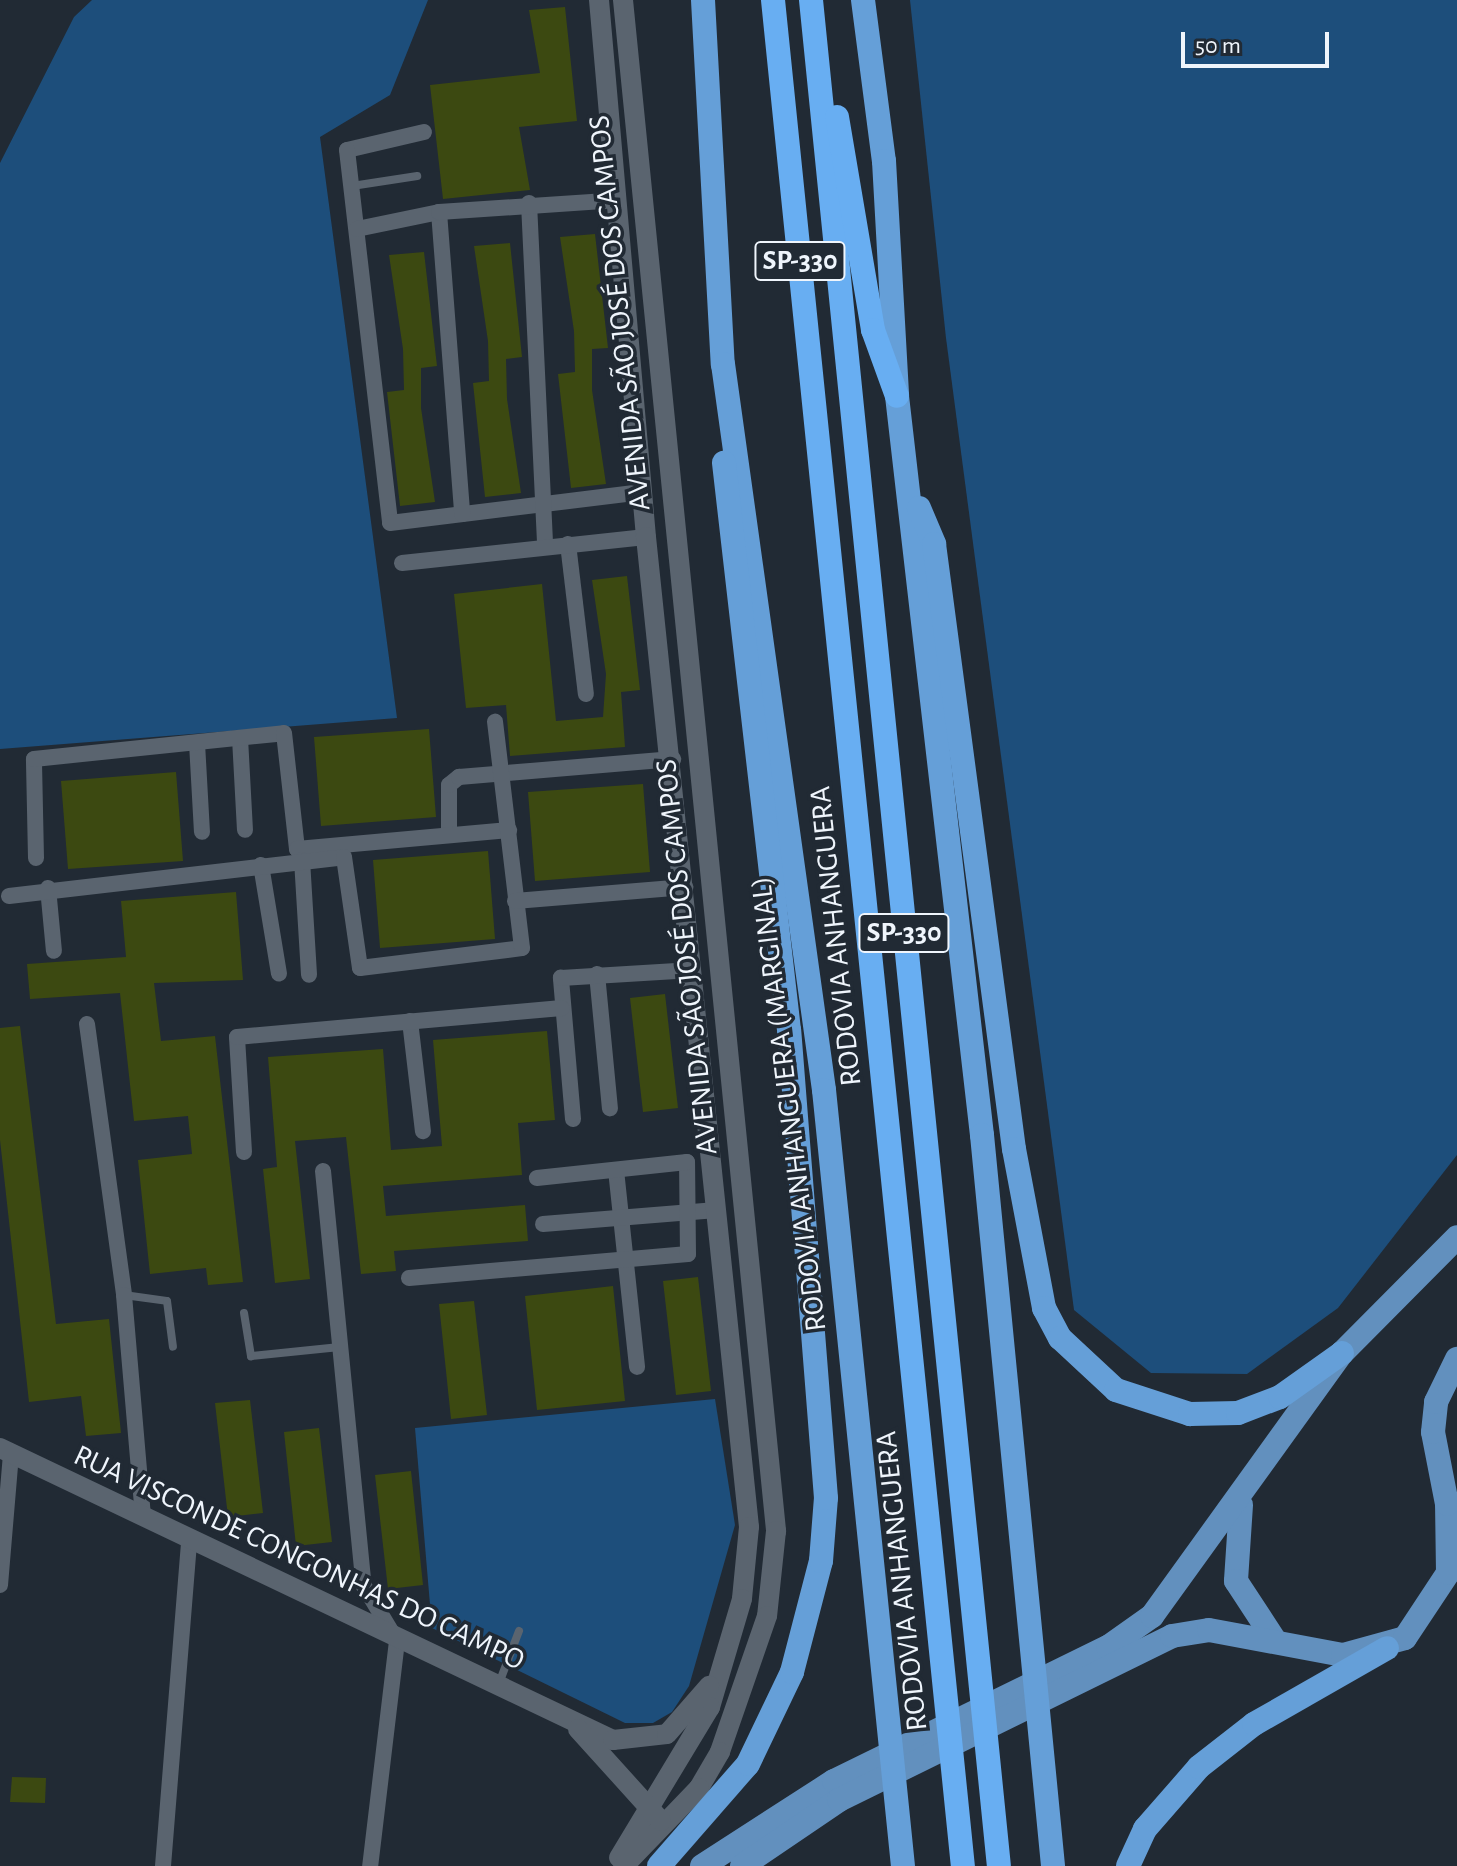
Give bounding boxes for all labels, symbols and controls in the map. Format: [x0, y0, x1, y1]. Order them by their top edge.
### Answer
scale bar [1185, 16, 1333, 66]
text: 50 m [1195, 34, 1241, 58]
street label: AVENIDA SÃO JOSÉ DOS CAMPOS [581, 114, 659, 512]
road number: SP-330 [754, 237, 846, 285]
street label: AVENIDA SÃO JOSÉ DOS CAMPOS [648, 758, 726, 1156]
street label: RODOVIA ANHANGUERA [802, 784, 870, 1088]
street label: RODOVIA ANHANGUERA (MARGINAL) [743, 875, 835, 1333]
road number: SP-330 [858, 909, 950, 957]
street label: RODOVIA ANHANGUERA [868, 1429, 936, 1733]
street label: RUA VISCONDE CONGONHAS DO CAMPO [68, 1437, 530, 1679]

